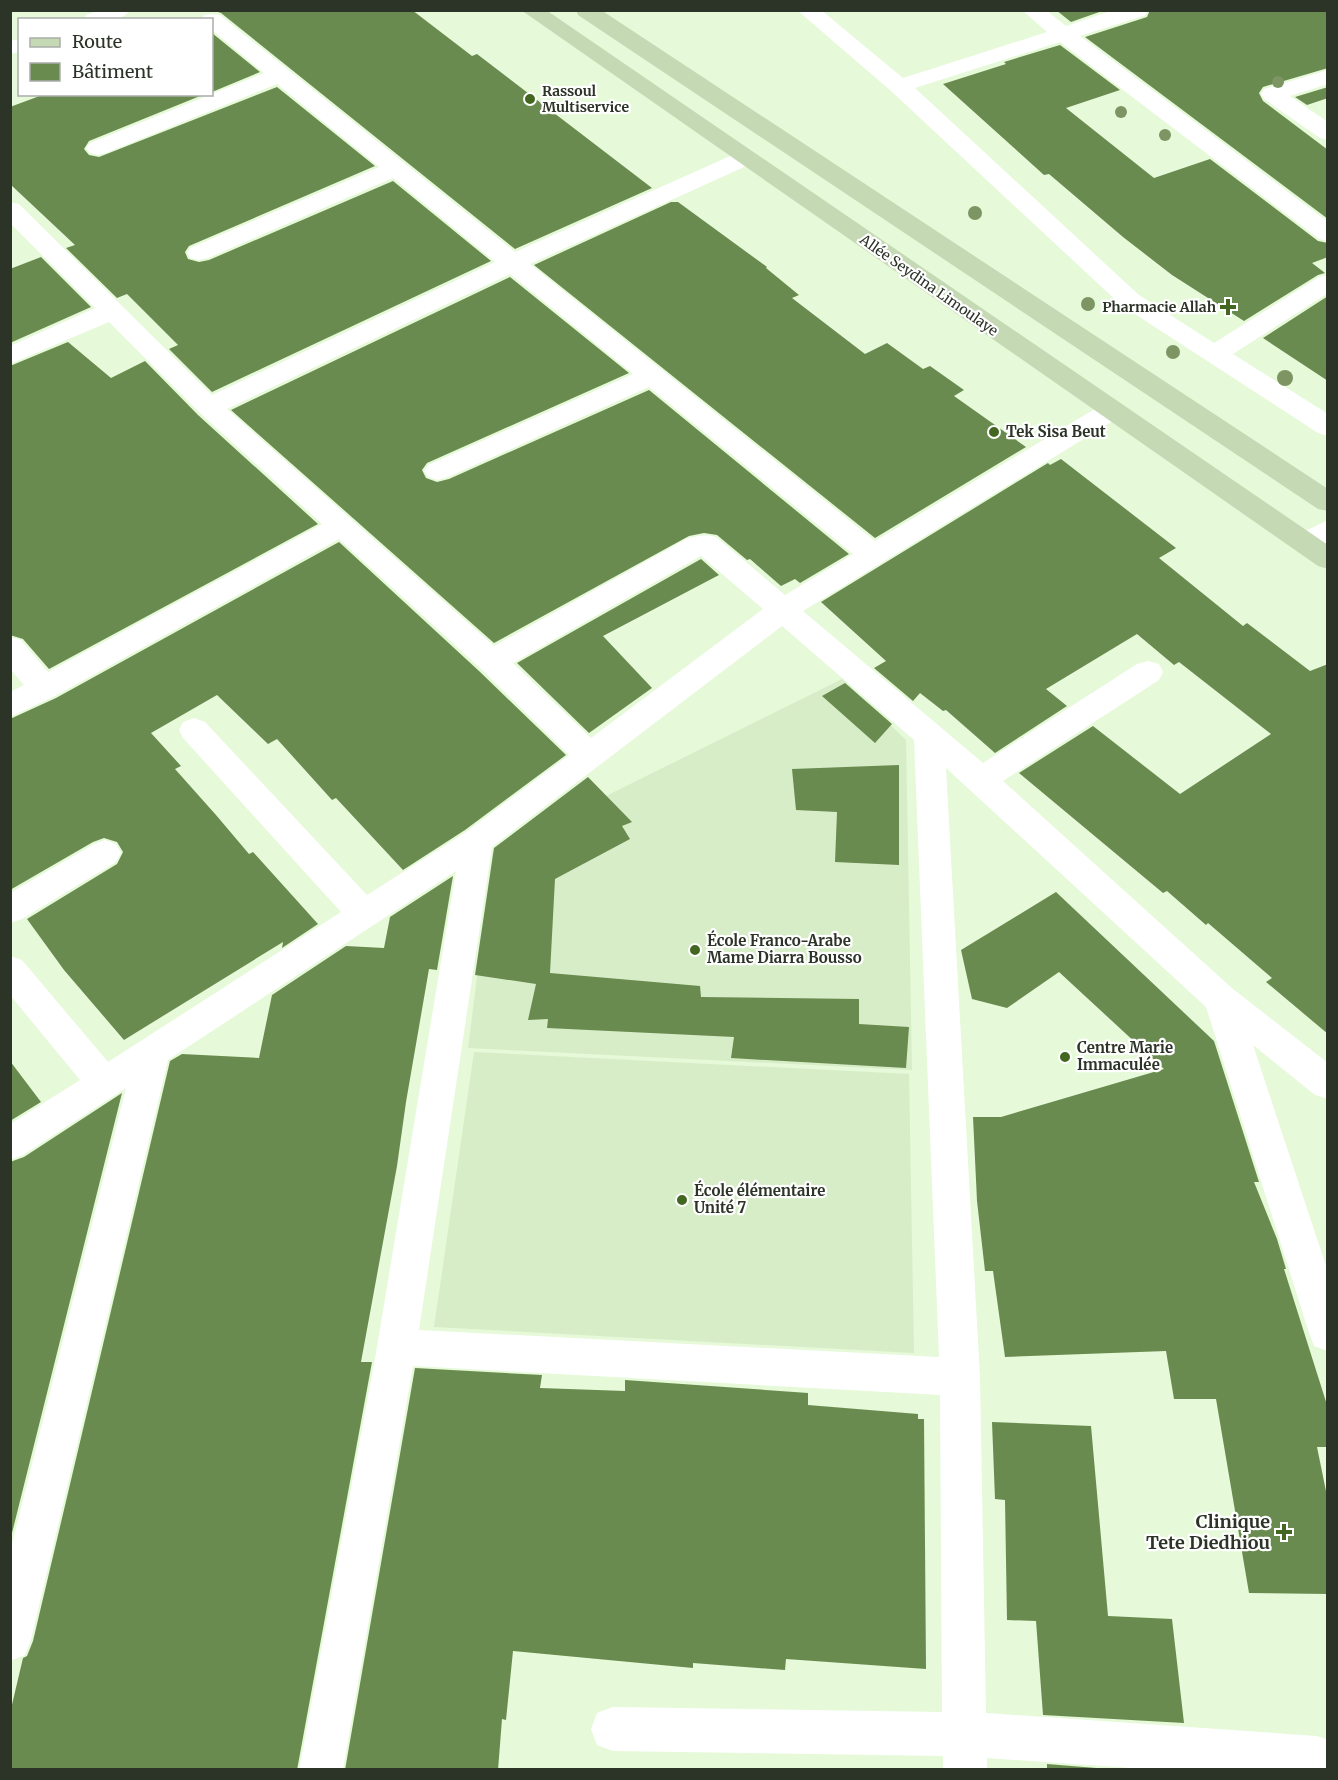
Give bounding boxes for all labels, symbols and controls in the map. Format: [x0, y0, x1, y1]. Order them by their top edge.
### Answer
legend [18, 18, 213, 96]
text: Route [72, 30, 122, 53]
text: Bâtiment [72, 60, 153, 83]
place label: Rassoul Multiservice [542, 82, 629, 116]
marker: Rassoul Multiservice [523, 92, 537, 106]
street label: Allée Seydina Limoulaye [856, 230, 1002, 340]
place label: Pharmacie Allah [1102, 298, 1217, 316]
marker: Pharmacie Allah [1221, 300, 1235, 314]
place label: Tek Sisa Beut [1006, 422, 1106, 441]
marker: Tek Sisa Beut [987, 425, 1001, 439]
place label: École Franco-Arabe Mame Diarra Bousso [707, 930, 862, 967]
marker: École Franco-Arabe Mame Diarra Bousso [688, 943, 702, 957]
place label: Centre Marie Immaculée [1077, 1038, 1173, 1074]
marker: Centre Marie Immaculée [1058, 1050, 1072, 1064]
place label: École élémentaire Unité 7 [694, 1180, 825, 1217]
marker: École élémentaire Unité 7 [675, 1193, 689, 1207]
place label: Clinique Tete Diedhiou [1146, 1510, 1270, 1554]
marker: Clinique Tete Diedhiou [1275, 1523, 1293, 1541]

